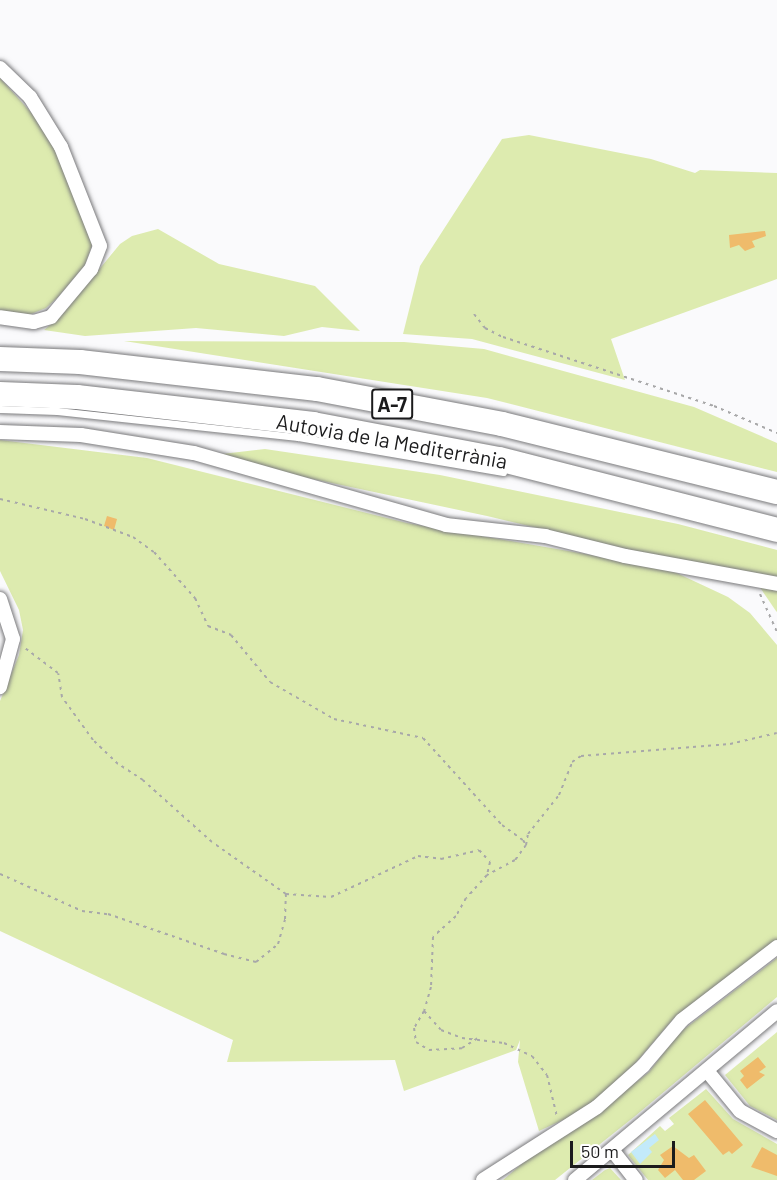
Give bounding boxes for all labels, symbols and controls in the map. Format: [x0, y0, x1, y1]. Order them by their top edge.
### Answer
road number: A-7 [371, 387, 413, 421]
street label: Autovia de la Mediterrània [275, 408, 509, 474]
scale bar [573, 1129, 678, 1167]
text: 50 m [581, 1140, 619, 1162]

